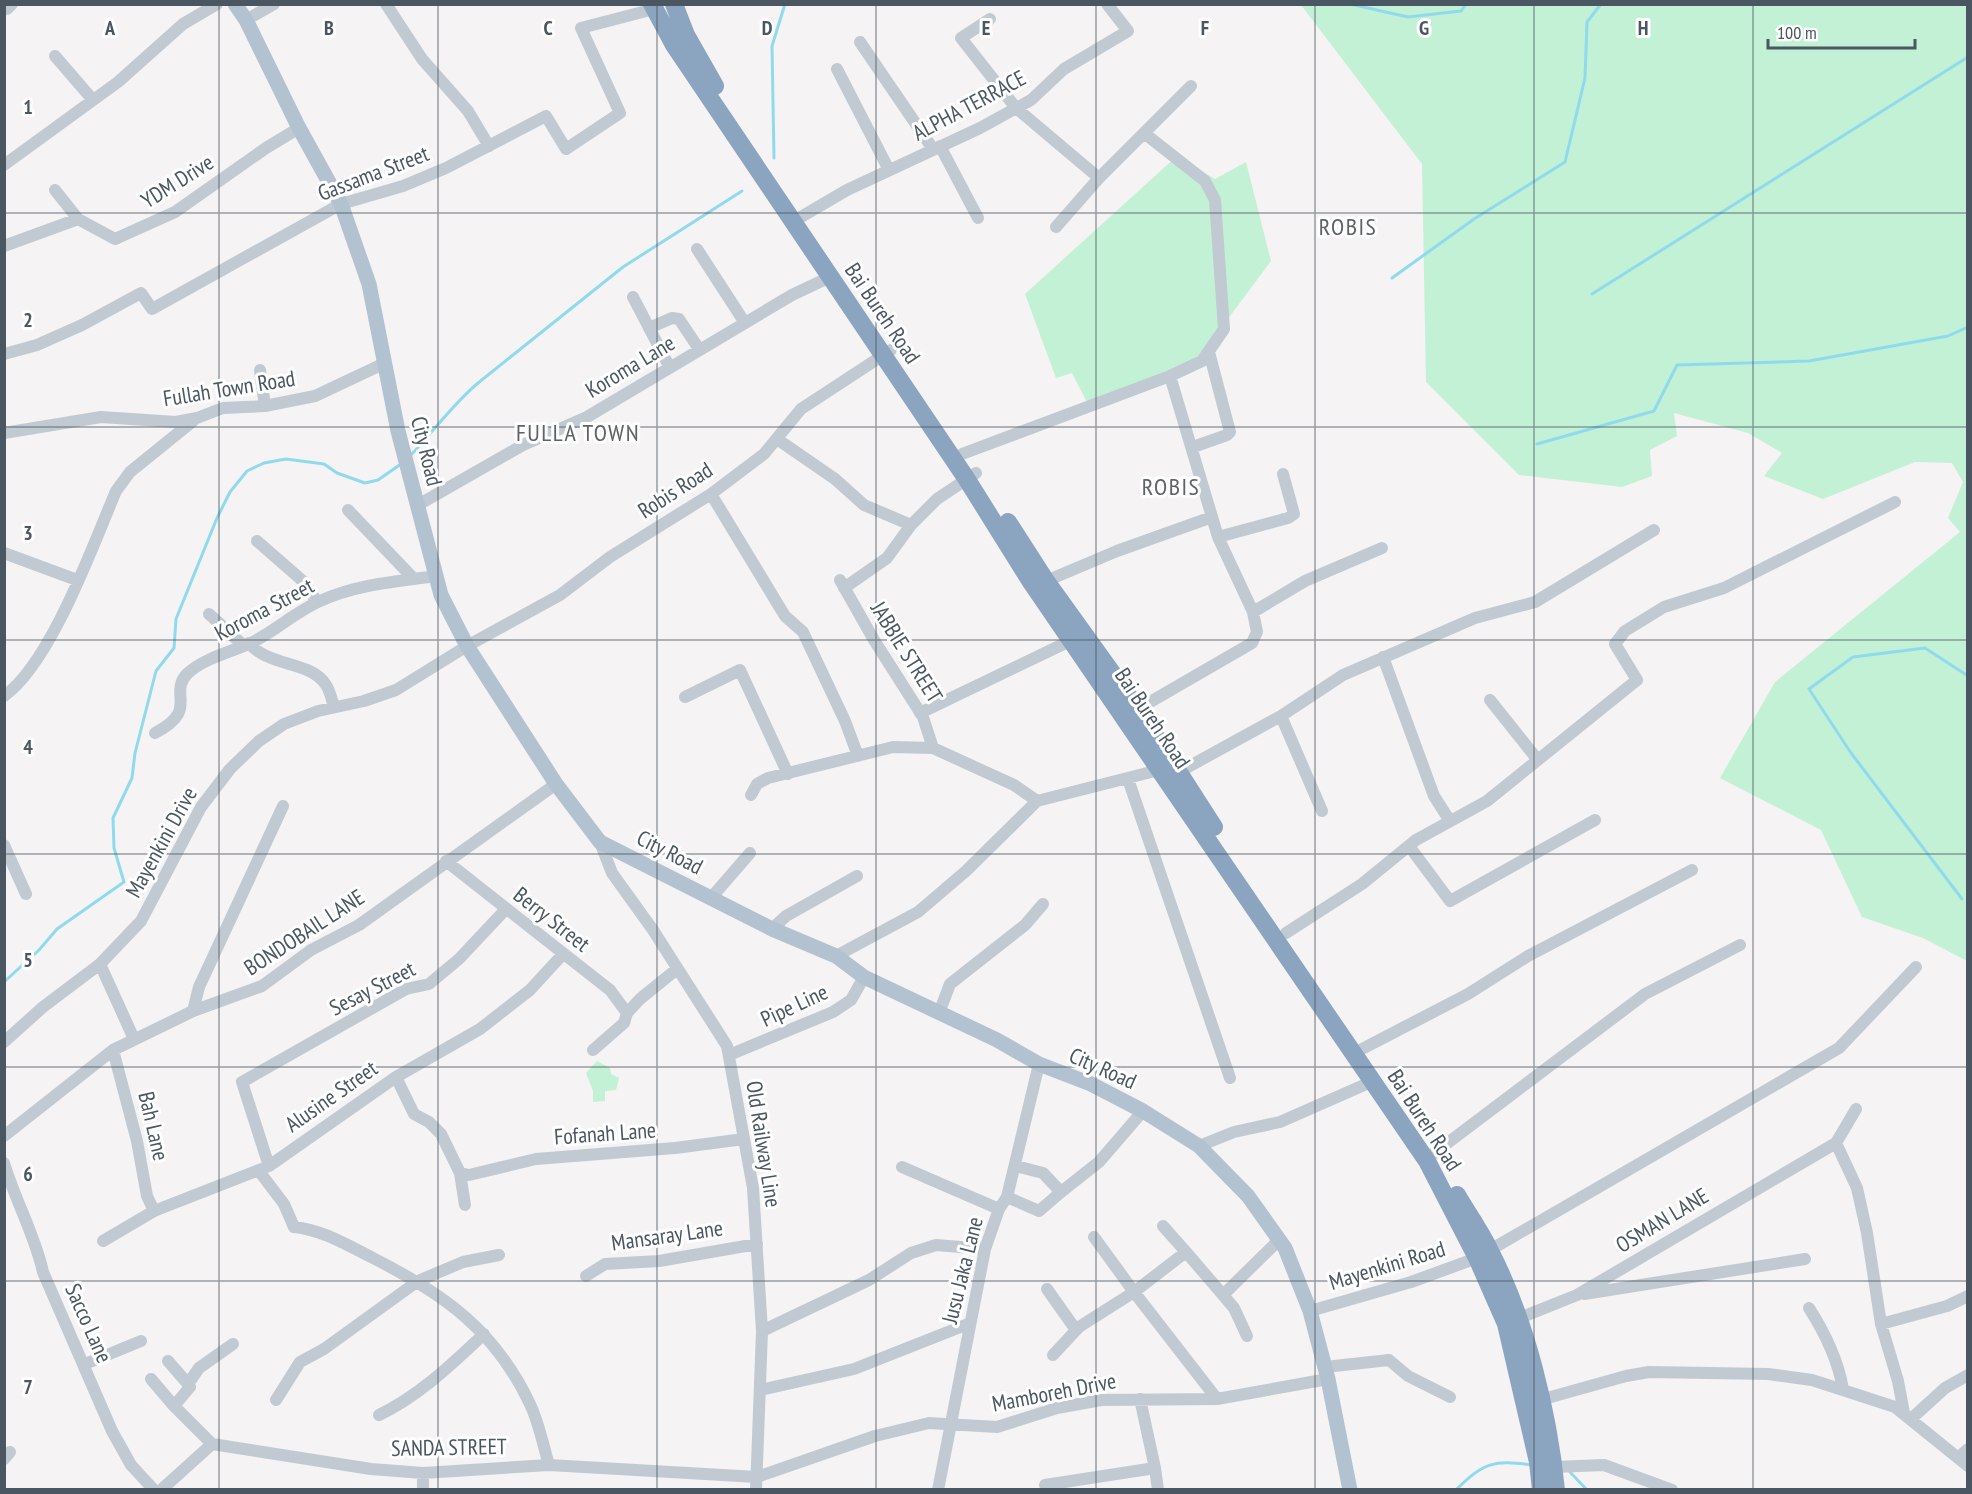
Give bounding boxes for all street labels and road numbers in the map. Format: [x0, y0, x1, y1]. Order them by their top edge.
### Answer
street label: ALPHA TERRACE [908, 63, 1030, 147]
street label: Gassama Street [314, 139, 432, 207]
street label: YDM Drive [136, 148, 218, 214]
street label: Bai Bureh Road [839, 257, 927, 369]
street label: Koroma Lane [580, 328, 680, 404]
street label: Fullah Town Road [161, 364, 297, 412]
street label: City Road [405, 413, 449, 489]
street label: Robis Road [632, 456, 718, 524]
street label: Koroma Street [210, 571, 318, 647]
street label: JABBIE STREET [864, 595, 949, 708]
street label: Bai Bureh Road [1109, 662, 1197, 774]
street label: Mayenkini Drive [119, 782, 203, 902]
street label: City Road [632, 823, 708, 881]
street label: Berry Street [508, 880, 596, 958]
street label: BONDOBAIL LANE [239, 883, 369, 981]
street label: Sesay Street [324, 955, 420, 1021]
street label: Pipe Line [756, 977, 832, 1033]
street label: City Road [1065, 1041, 1141, 1095]
street label: Alusine Street [279, 1054, 383, 1138]
street label: Bai Bureh Road [1382, 1064, 1468, 1176]
street label: Old Railway Line [740, 1079, 788, 1209]
street label: Bah Lane [132, 1089, 176, 1163]
street label: Fofanah Lane [553, 1115, 657, 1151]
street label: OSMAN LANE [1610, 1181, 1714, 1259]
street label: Mansaray Lane [609, 1213, 725, 1257]
street label: Jusu Jaka Lane [935, 1214, 989, 1327]
street label: Mayenkini Road [1326, 1234, 1448, 1296]
street label: Sacco Lane [59, 1279, 119, 1367]
street label: Mamboreh Drive [990, 1366, 1118, 1418]
street label: SANDA STREET [391, 1432, 507, 1462]

